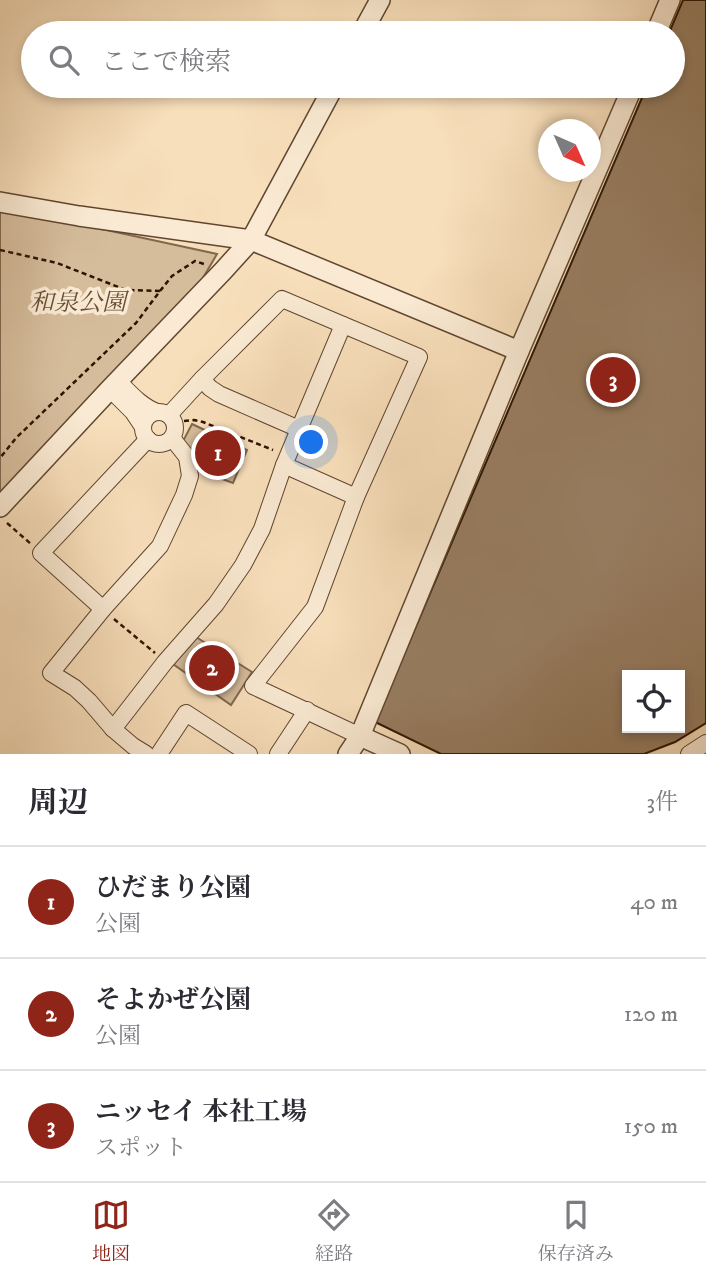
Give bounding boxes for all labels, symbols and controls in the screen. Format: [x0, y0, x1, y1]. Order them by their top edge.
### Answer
search box [21, 21, 685, 98]
icon: search [45, 41, 83, 79]
text: ここで検索 [101, 46, 231, 79]
north arrow [538, 119, 601, 182]
park label: 和泉公園 [30, 288, 130, 318]
pin: 3 [590, 354, 636, 406]
your location [294, 425, 328, 459]
pin: 1 [195, 427, 241, 479]
pin: 2 [189, 642, 235, 694]
map controls [622, 670, 685, 733]
button: locate [622, 670, 685, 733]
text: 周辺 [28, 785, 88, 822]
text: 3件 [646, 788, 678, 817]
text: ひだまり公園 [95, 872, 251, 905]
text: 1 [47, 888, 55, 917]
text: 40 m [630, 888, 678, 917]
text: 公園 [95, 910, 141, 939]
text: そよかぜ公園 [95, 984, 251, 1017]
text: 2 [45, 1000, 57, 1029]
text: 120 m [624, 1000, 678, 1029]
text: 公園 [95, 1022, 141, 1051]
text: ニッセイ 本社工場 [95, 1096, 307, 1129]
text: 3 [47, 1112, 55, 1141]
text: 150 m [624, 1112, 678, 1141]
text: スポット [95, 1134, 187, 1163]
tab: 地図 [92, 1196, 130, 1266]
tab: 経路 [315, 1196, 353, 1266]
tab: 保存済み [538, 1196, 614, 1266]

